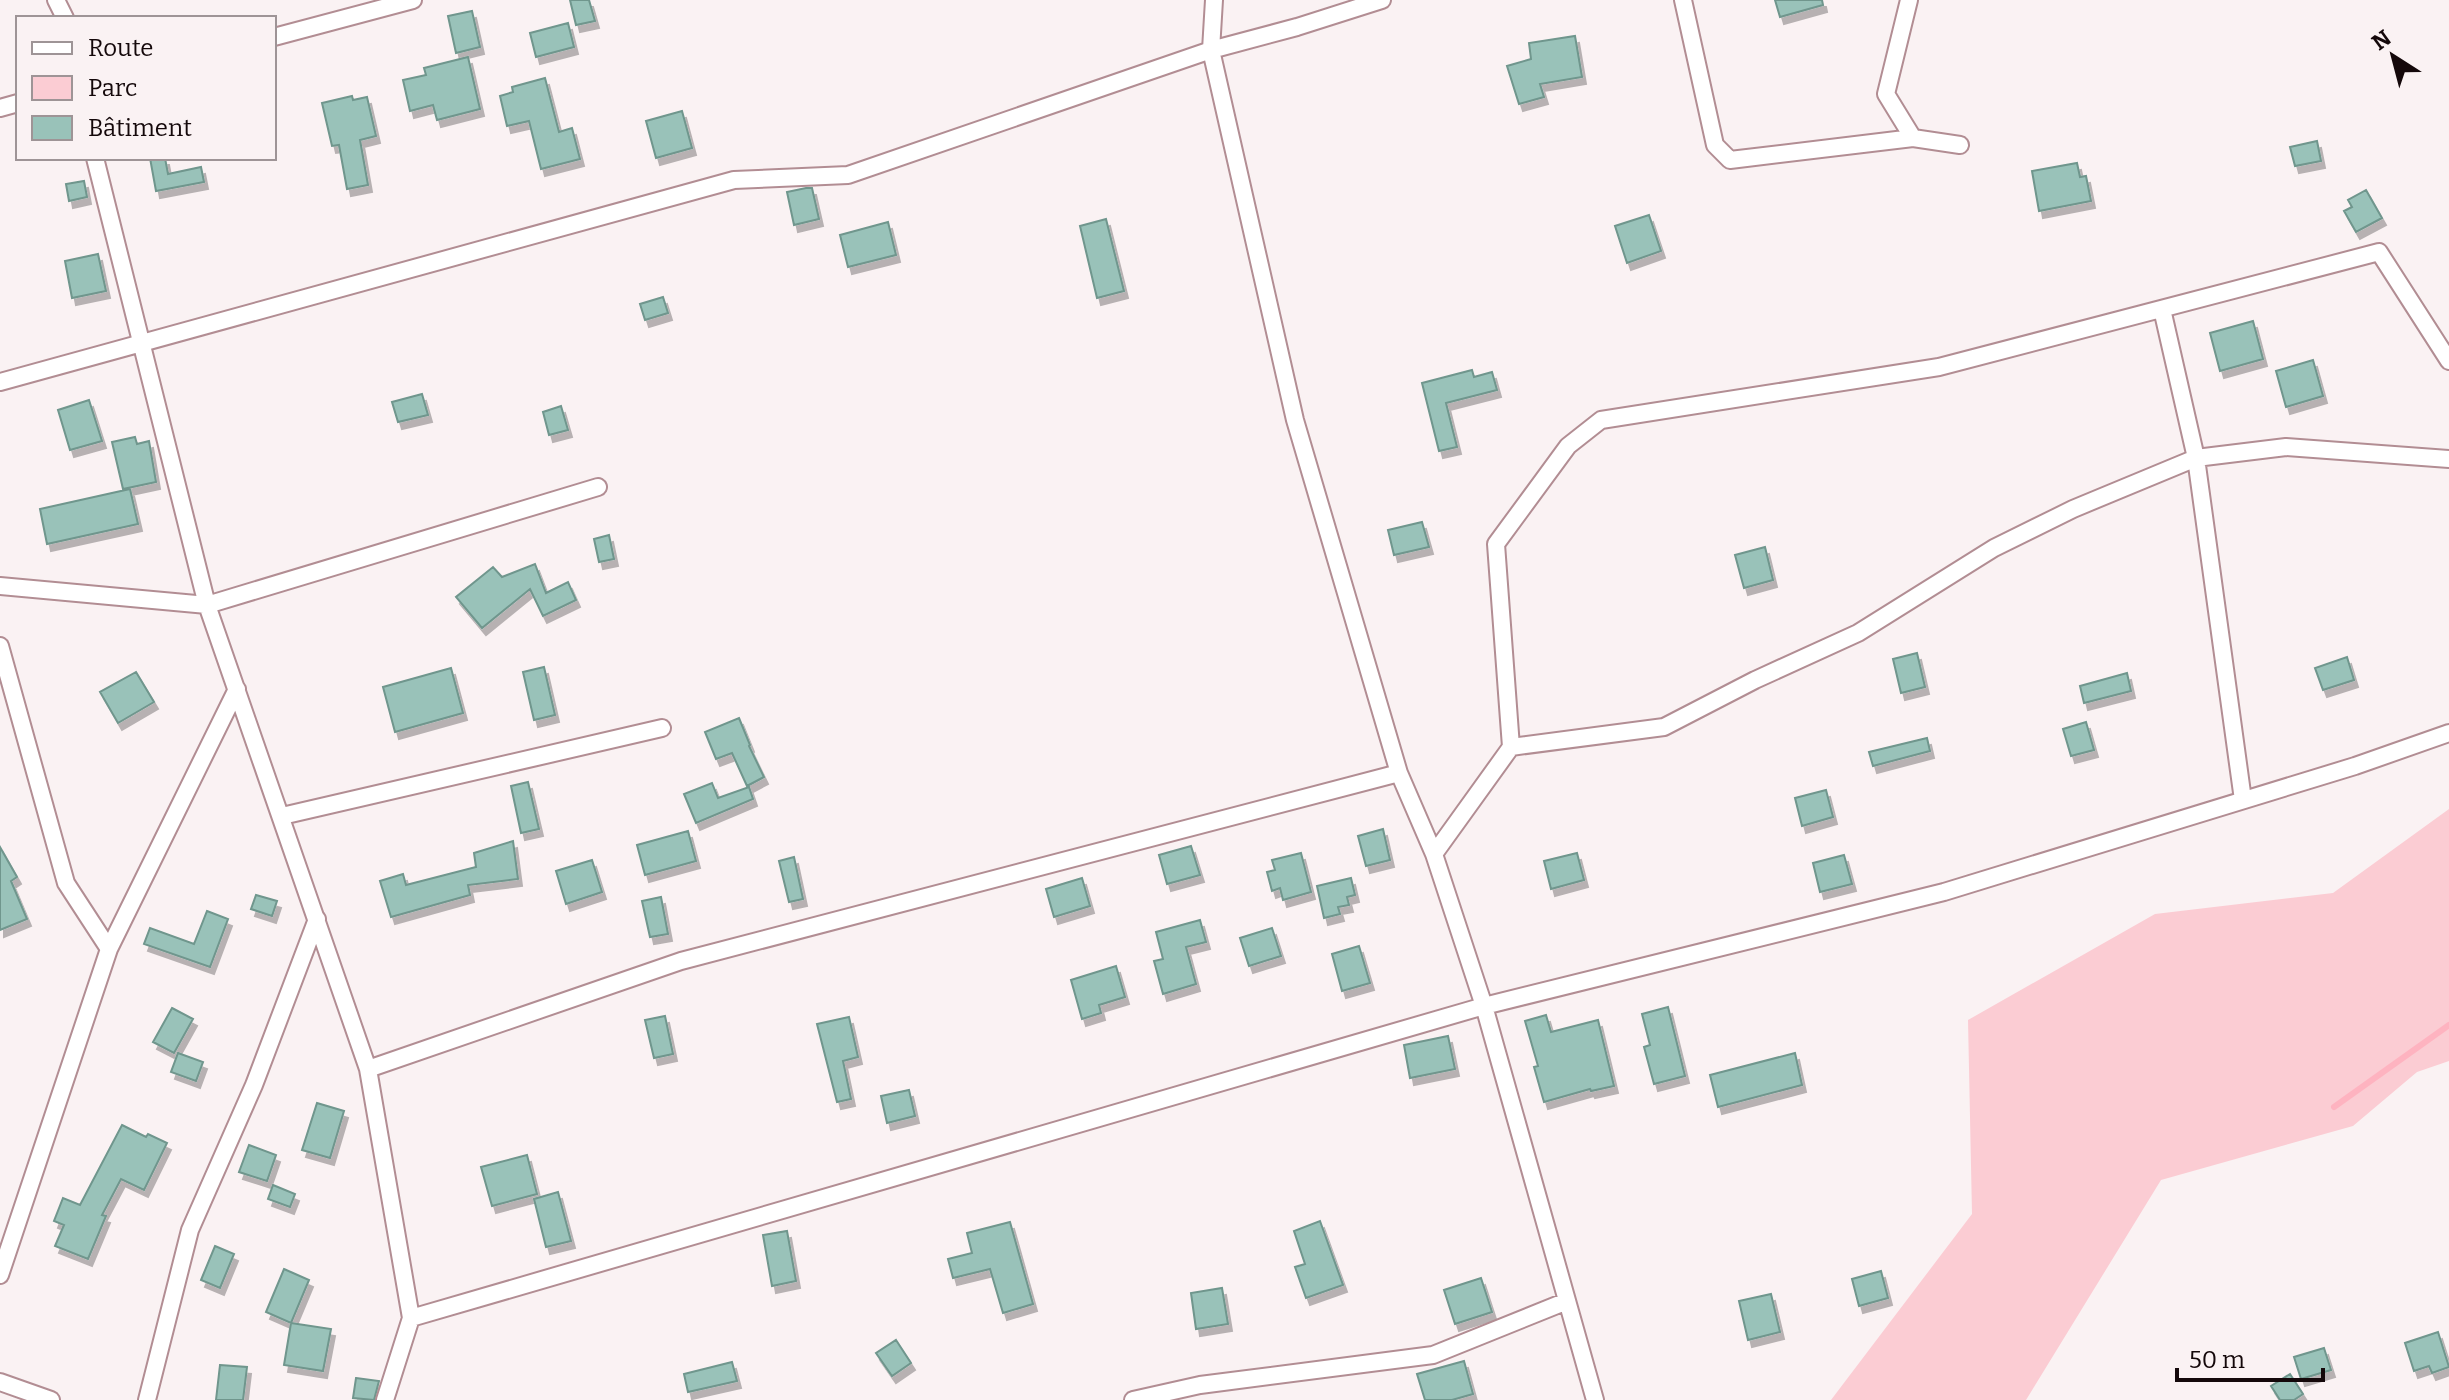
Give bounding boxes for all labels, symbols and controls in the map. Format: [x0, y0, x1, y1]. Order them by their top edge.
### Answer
legend [16, 16, 276, 160]
north arrow [2353, 16, 2433, 96]
text: N [2367, 24, 2396, 56]
text: Route [88, 34, 153, 62]
text: Parc [88, 74, 137, 102]
text: Bâtiment [88, 114, 192, 142]
scale bar [2177, 1332, 2323, 1382]
text: 50 m [2189, 1346, 2245, 1374]

